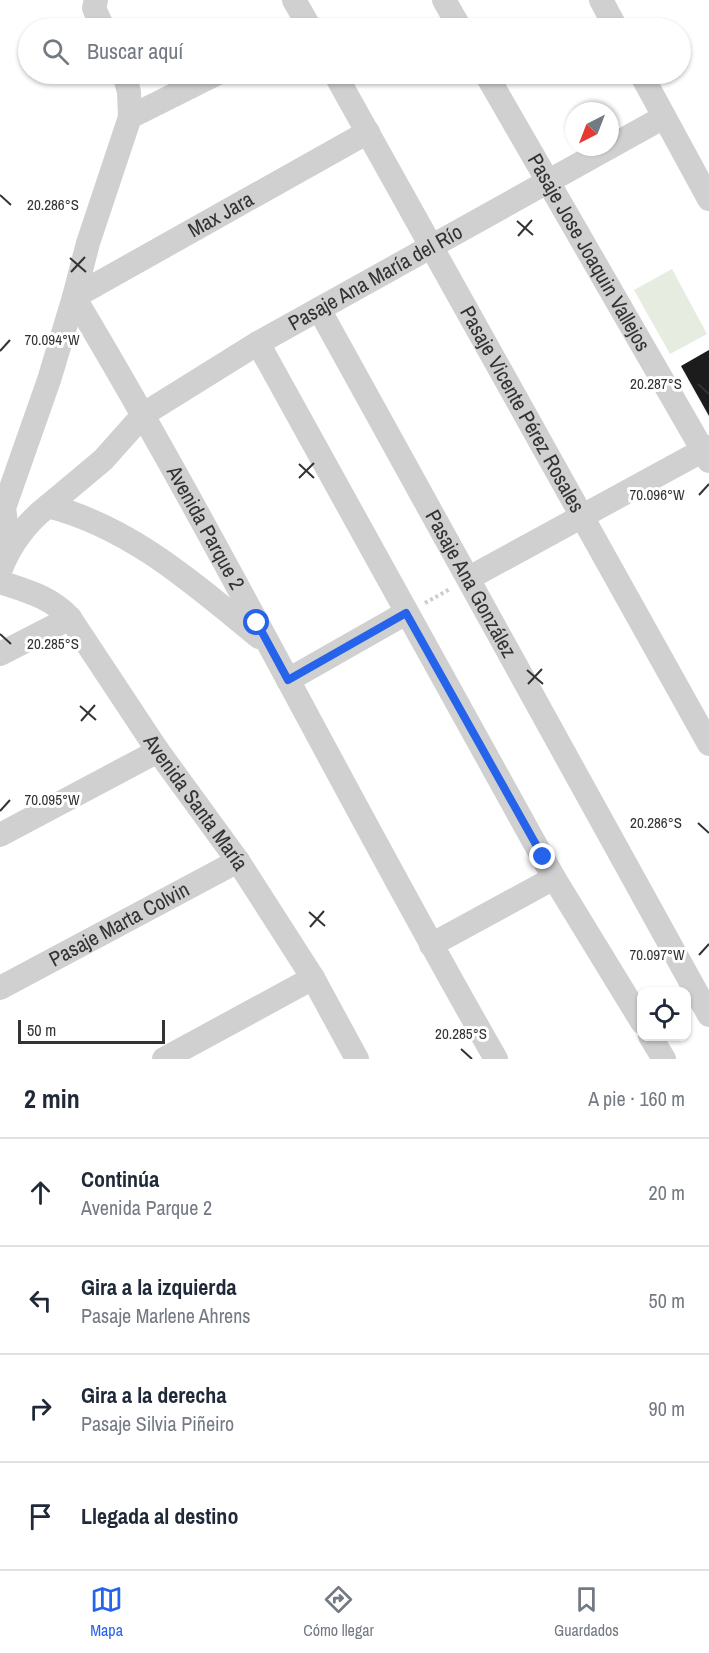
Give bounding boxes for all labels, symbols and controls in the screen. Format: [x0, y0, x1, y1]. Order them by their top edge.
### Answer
search box [18, 18, 691, 84]
icon: search [39, 35, 72, 68]
text: Buscar aquí [87, 36, 183, 66]
north arrow [565, 102, 619, 156]
street label: Pasaje Jose Joaquin Vallejos [521, 148, 658, 356]
street label: Max Jara [182, 184, 259, 244]
text: 20.286°S [27, 194, 79, 215]
street label: Pasaje Ana María del Río [283, 217, 468, 337]
street label: Pasaje Vicente Pérez Rosales [453, 300, 592, 518]
text: 70.094°W [24, 329, 80, 350]
text: 20.287°S [630, 373, 682, 394]
street label: Avenida Parque 2 [160, 459, 252, 595]
text: 70.096°W [629, 484, 685, 505]
street label: Pasaje Ana González [419, 504, 524, 663]
route start [243, 609, 269, 635]
text: 20.285°S [27, 633, 79, 654]
street label: Avenida Santa María [136, 728, 255, 876]
text: 70.095°W [24, 789, 80, 810]
text: 20.286°S [630, 812, 682, 833]
route end [529, 843, 555, 869]
street label: Pasaje Marta Colvin [44, 875, 194, 973]
text: 70.097°W [629, 944, 685, 965]
map controls [637, 987, 691, 1041]
button: locate [637, 987, 691, 1041]
scale bar [18, 1017, 165, 1044]
text: 50 m [27, 1019, 56, 1041]
text: 20.285°S [435, 1023, 487, 1044]
text: 2 min [24, 1081, 80, 1116]
text: A pie · 160 m [588, 1085, 685, 1112]
text: Continúa [81, 1164, 159, 1194]
icon: ahead [24, 1176, 57, 1209]
text: 20 m [649, 1179, 685, 1206]
text: Avenida Parque 2 [81, 1194, 212, 1221]
text: Gira a la izquierda [81, 1272, 236, 1302]
icon: left [24, 1284, 57, 1317]
text: 50 m [649, 1287, 685, 1314]
text: Pasaje Marlene Ahrens [81, 1302, 251, 1329]
text: Gira a la derecha [81, 1380, 226, 1410]
icon: right [24, 1392, 57, 1425]
text: 90 m [649, 1395, 685, 1422]
text: Pasaje Silvia Piñeiro [81, 1410, 234, 1437]
icon: arrive [24, 1500, 57, 1533]
text: Llegada al destino [81, 1501, 238, 1531]
tab: Mapa [90, 1583, 123, 1641]
tab: Cómo llegar [303, 1583, 374, 1641]
tab: Guardados [554, 1583, 619, 1641]

